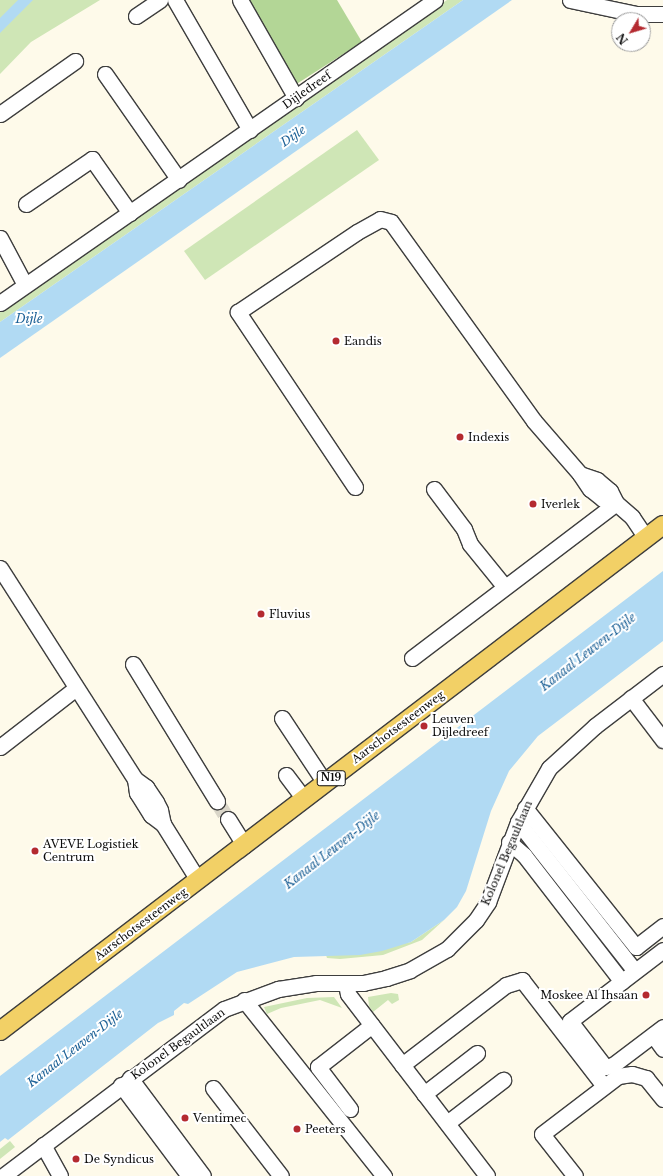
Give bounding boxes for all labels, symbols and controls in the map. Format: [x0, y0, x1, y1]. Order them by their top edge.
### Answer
north arrow [611, 12, 651, 52]
text: N [614, 30, 631, 47]
street label: Dijledreef [280, 68, 334, 112]
water label: Dijle [278, 122, 308, 150]
water label: Dijle [16, 312, 42, 326]
place label: Eandis [344, 334, 382, 348]
marker: Eandis [331, 336, 341, 346]
place label: Indexis [468, 430, 509, 444]
marker: Indexis [455, 432, 465, 442]
place label: Iverlek [541, 497, 580, 511]
marker: Iverlek [528, 499, 538, 509]
place label: Fluvius [269, 607, 310, 621]
marker: Fluvius [256, 609, 266, 619]
water label: Kanaal Leuven-Dijle [537, 610, 639, 694]
street label: Aarschotsesteenweg [349, 688, 447, 766]
place label: Leuven Dijledreef [432, 713, 488, 739]
marker: Leuven Dijledreef [419, 721, 429, 731]
road number: N19 [316, 770, 346, 786]
street label: Kolonel Begaultlaan [479, 799, 535, 907]
water label: Kanaal Leuven-Dijle [281, 808, 383, 892]
place label: AVEVE Logistiek Centrum [43, 838, 139, 864]
marker: AVEVE Logistiek Centrum [30, 846, 40, 856]
street label: Aarschotsesteenweg [92, 885, 190, 963]
place label: Moskee Al Ihsaan [540, 988, 638, 1002]
marker: Moskee Al Ihsaan [641, 990, 651, 1000]
water label: Kanaal Leuven-Dijle [24, 1006, 126, 1090]
street label: Kolonel Begaultlaan [129, 1006, 227, 1082]
place label: Ventimec [193, 1111, 246, 1125]
marker: Ventimec [180, 1113, 190, 1123]
place label: Peeters [305, 1122, 346, 1136]
marker: Peeters [292, 1124, 302, 1134]
place label: De Syndicus [84, 1152, 154, 1166]
marker: De Syndicus [71, 1154, 81, 1164]

